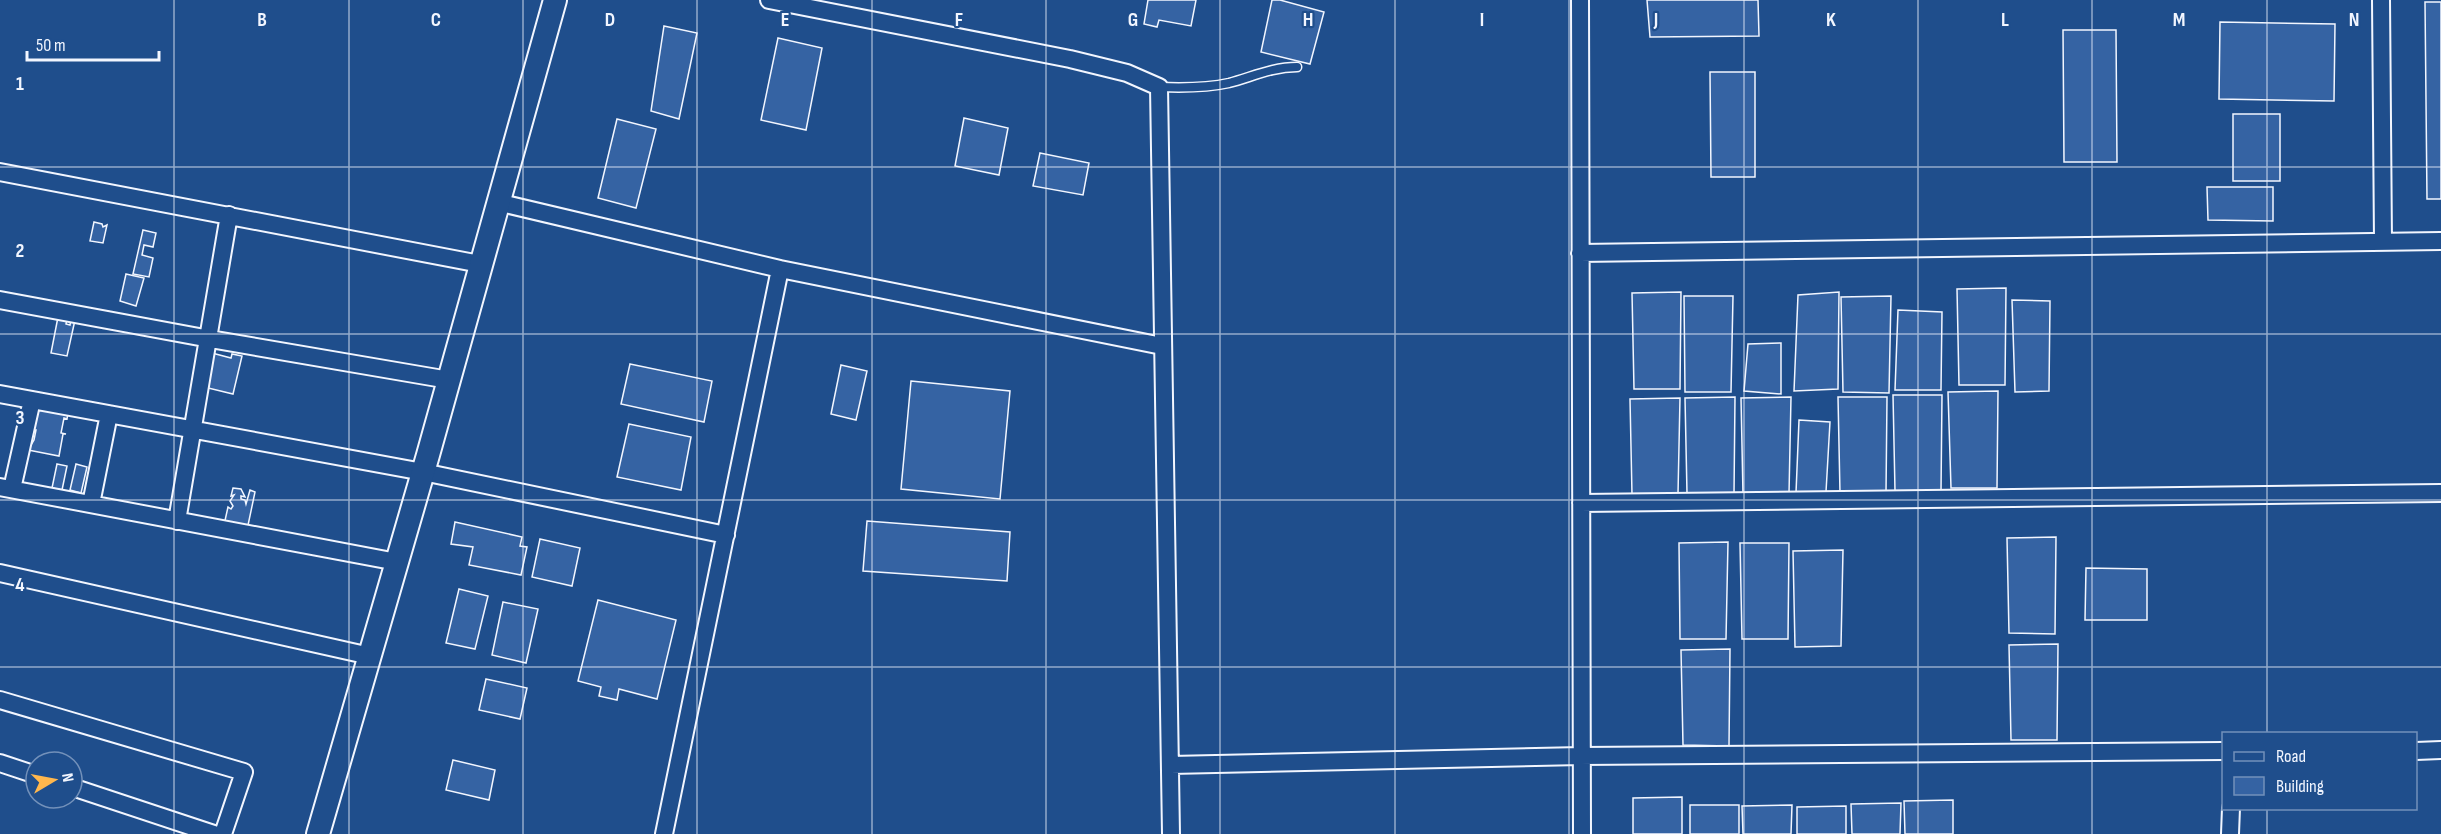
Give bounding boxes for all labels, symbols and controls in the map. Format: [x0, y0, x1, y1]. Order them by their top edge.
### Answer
text: B [257, 8, 267, 32]
text: C [431, 8, 441, 32]
text: D [605, 8, 615, 32]
text: E [781, 8, 789, 32]
text: F [955, 8, 963, 32]
text: G [1128, 8, 1138, 32]
text: H [1303, 8, 1313, 32]
text: I [1480, 8, 1484, 32]
text: J [1653, 8, 1658, 32]
text: K [1826, 8, 1836, 32]
text: L [2001, 8, 2009, 32]
text: M [2173, 8, 2185, 32]
text: N [2349, 8, 2359, 32]
scale bar [27, 24, 159, 62]
text: 50 m [36, 35, 66, 56]
text: 1 [16, 72, 24, 96]
text: 2 [16, 239, 24, 263]
text: 3 [16, 406, 25, 430]
text: 4 [15, 573, 25, 597]
legend [2222, 732, 2417, 810]
text: Road [2276, 746, 2306, 767]
north arrow [24, 750, 84, 810]
text: N [57, 772, 77, 784]
text: Building [2276, 776, 2324, 797]

